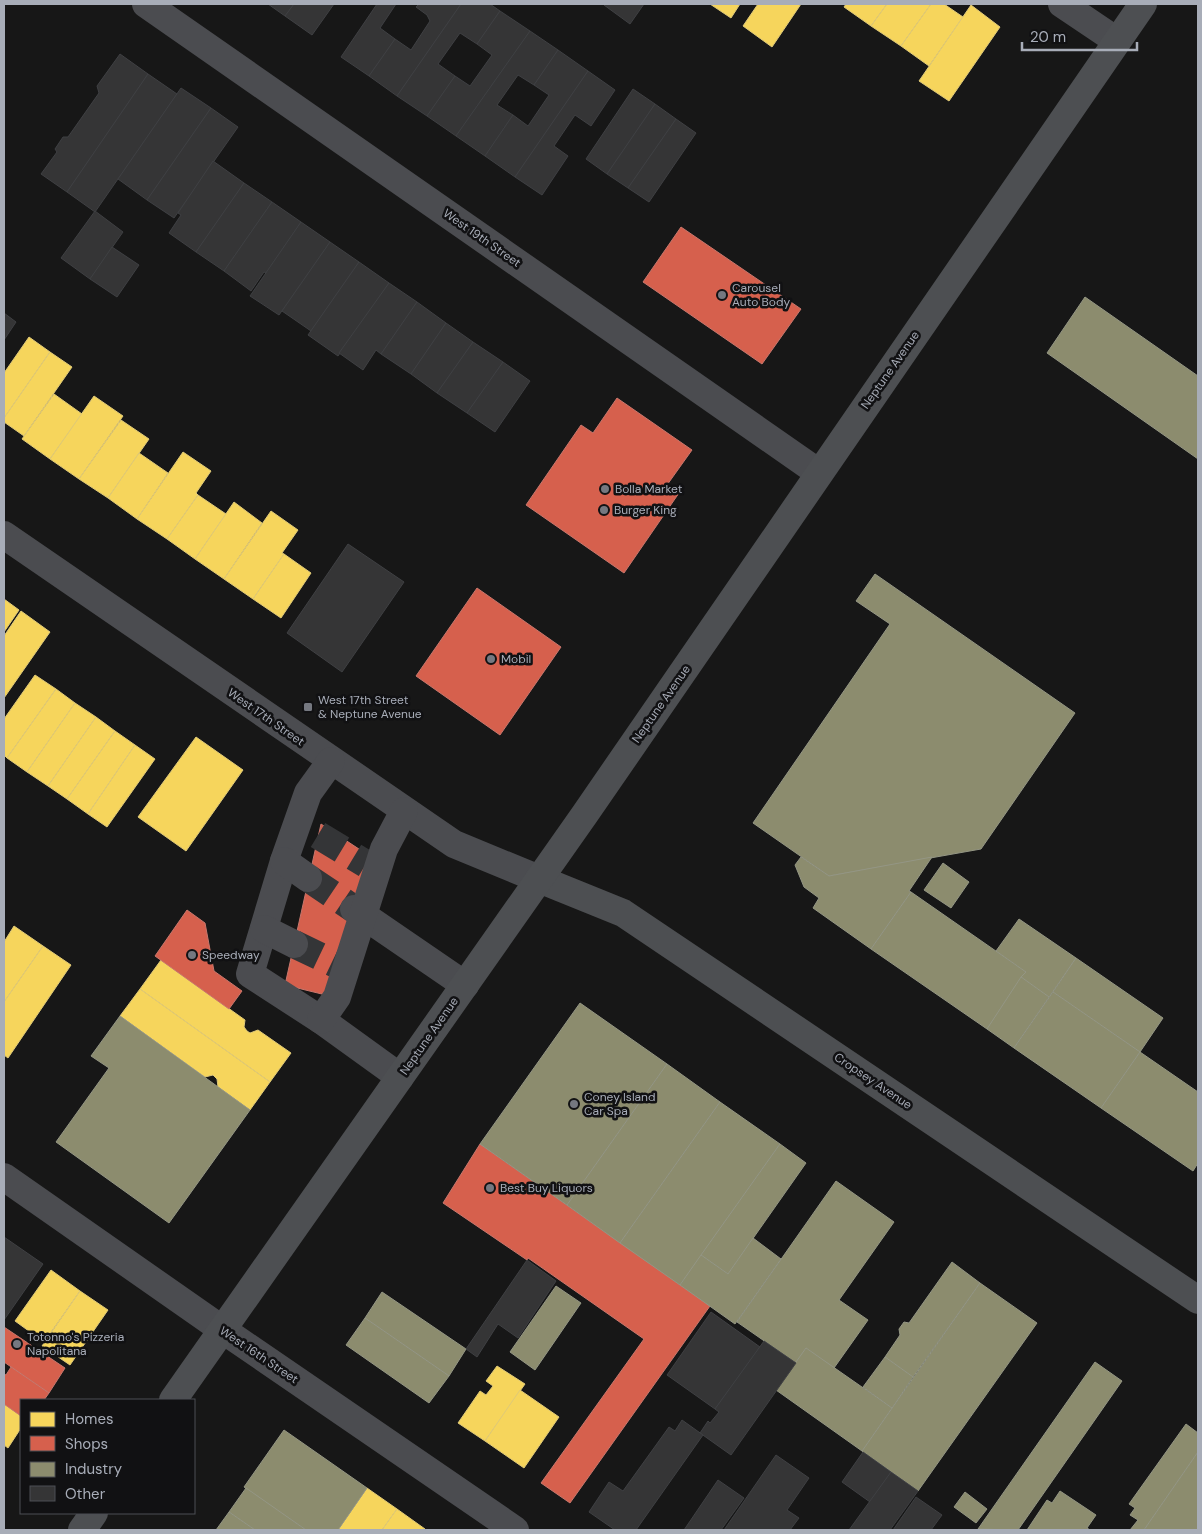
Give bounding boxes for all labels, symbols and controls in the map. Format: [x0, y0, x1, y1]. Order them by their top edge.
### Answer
scale bar [1022, 20, 1137, 52]
text: 20 m [1030, 27, 1066, 47]
street label: West 19th Street [440, 205, 524, 271]
place label: Carousel Auto Body [732, 280, 790, 310]
marker: Carousel Auto Body [716, 289, 728, 301]
street label: Neptune Avenue [857, 328, 923, 412]
place label: Bolla Market [615, 481, 683, 497]
marker: Bolla Market [599, 483, 611, 495]
place label: Burger King [614, 502, 677, 518]
marker: Burger King [598, 504, 610, 516]
place label: Mobil [501, 651, 531, 667]
marker: Mobil [485, 653, 497, 665]
street label: Neptune Avenue [628, 662, 694, 746]
street label: West 17th Street [224, 685, 308, 750]
place label: West 17th Street & Neptune Avenue [318, 692, 422, 722]
marker: West 17th Street & Neptune Avenue [302, 701, 314, 713]
place label: Speedway [202, 947, 260, 963]
marker: Speedway [186, 949, 198, 961]
street label: Neptune Avenue [396, 994, 462, 1078]
street label: Cropsey Avenue [831, 1049, 915, 1113]
place label: Coney Island Car Spa [584, 1089, 656, 1119]
marker: Coney Island Car Spa [568, 1098, 580, 1110]
place label: Best Buy Liquors [500, 1180, 593, 1196]
marker: Best Buy Liquors [484, 1182, 496, 1194]
street label: West 16th Street [217, 1323, 302, 1387]
place label: Totonno's Pizzeria Napolitana [27, 1329, 124, 1359]
marker: Totonno's Pizzeria Napolitana [11, 1338, 23, 1350]
legend [20, 1399, 195, 1514]
text: Homes [65, 1409, 114, 1429]
text: Shops [65, 1434, 108, 1454]
text: Industry [65, 1459, 123, 1479]
text: Other [65, 1484, 106, 1504]

